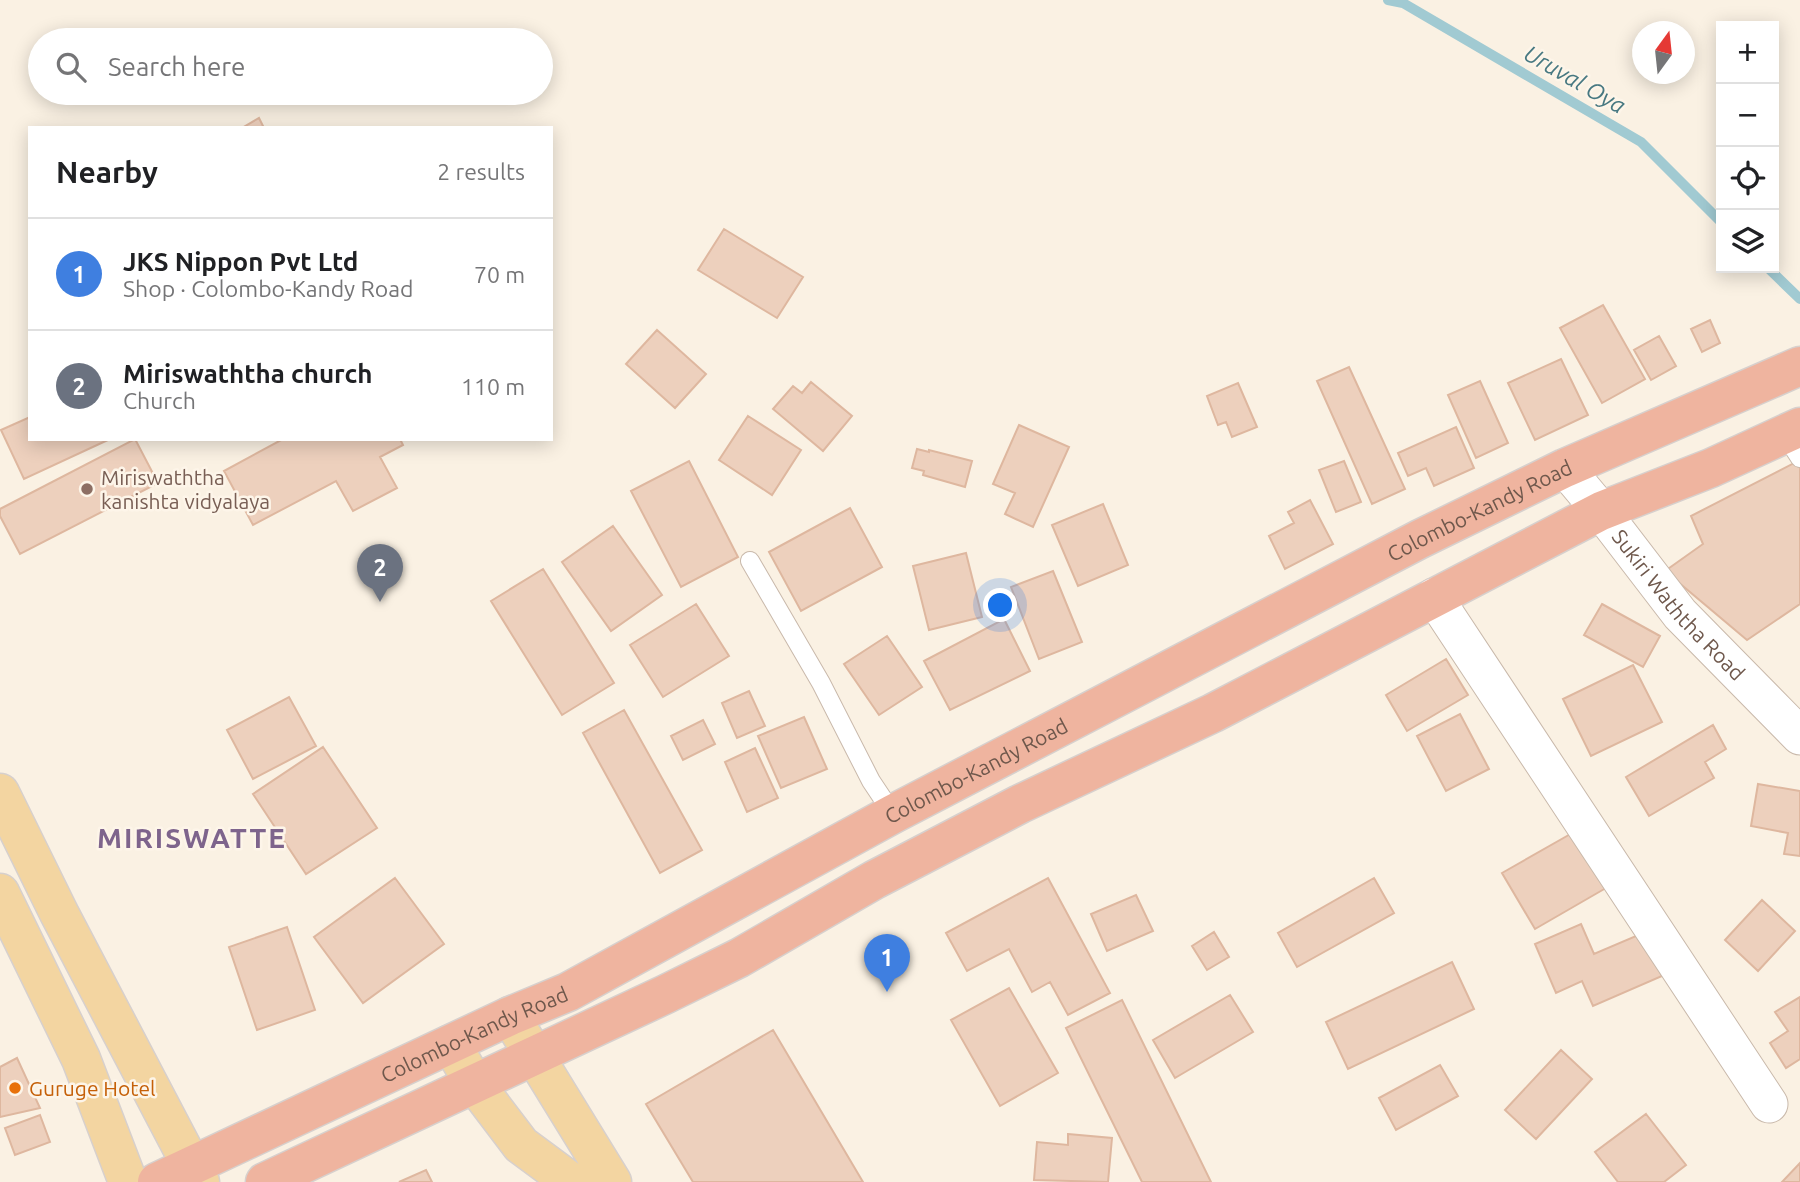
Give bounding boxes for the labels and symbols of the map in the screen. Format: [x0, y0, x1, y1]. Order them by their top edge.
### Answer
north arrow [1632, 21, 1695, 84]
water label: Uruval Oya [1520, 40, 1630, 118]
street label: Colombo-Kandy Road [1383, 455, 1575, 566]
place label: Miriswaththa kanishta vidyalaya [101, 465, 270, 513]
marker: Miriswaththa kanishta vidyalaya [79, 481, 95, 497]
street label: Sukiri Waththa Road [1608, 525, 1750, 685]
pin: 2 [357, 544, 403, 602]
your location [983, 588, 1017, 622]
street label: Colombo-Kandy Road [880, 713, 1072, 828]
district label: MIRISWATTE [97, 822, 287, 853]
pin: 1 [864, 934, 910, 992]
street label: Colombo-Kandy Road [377, 981, 571, 1087]
place label: Guruge Hotel [29, 1076, 156, 1100]
marker: Guruge Hotel [7, 1080, 23, 1096]

